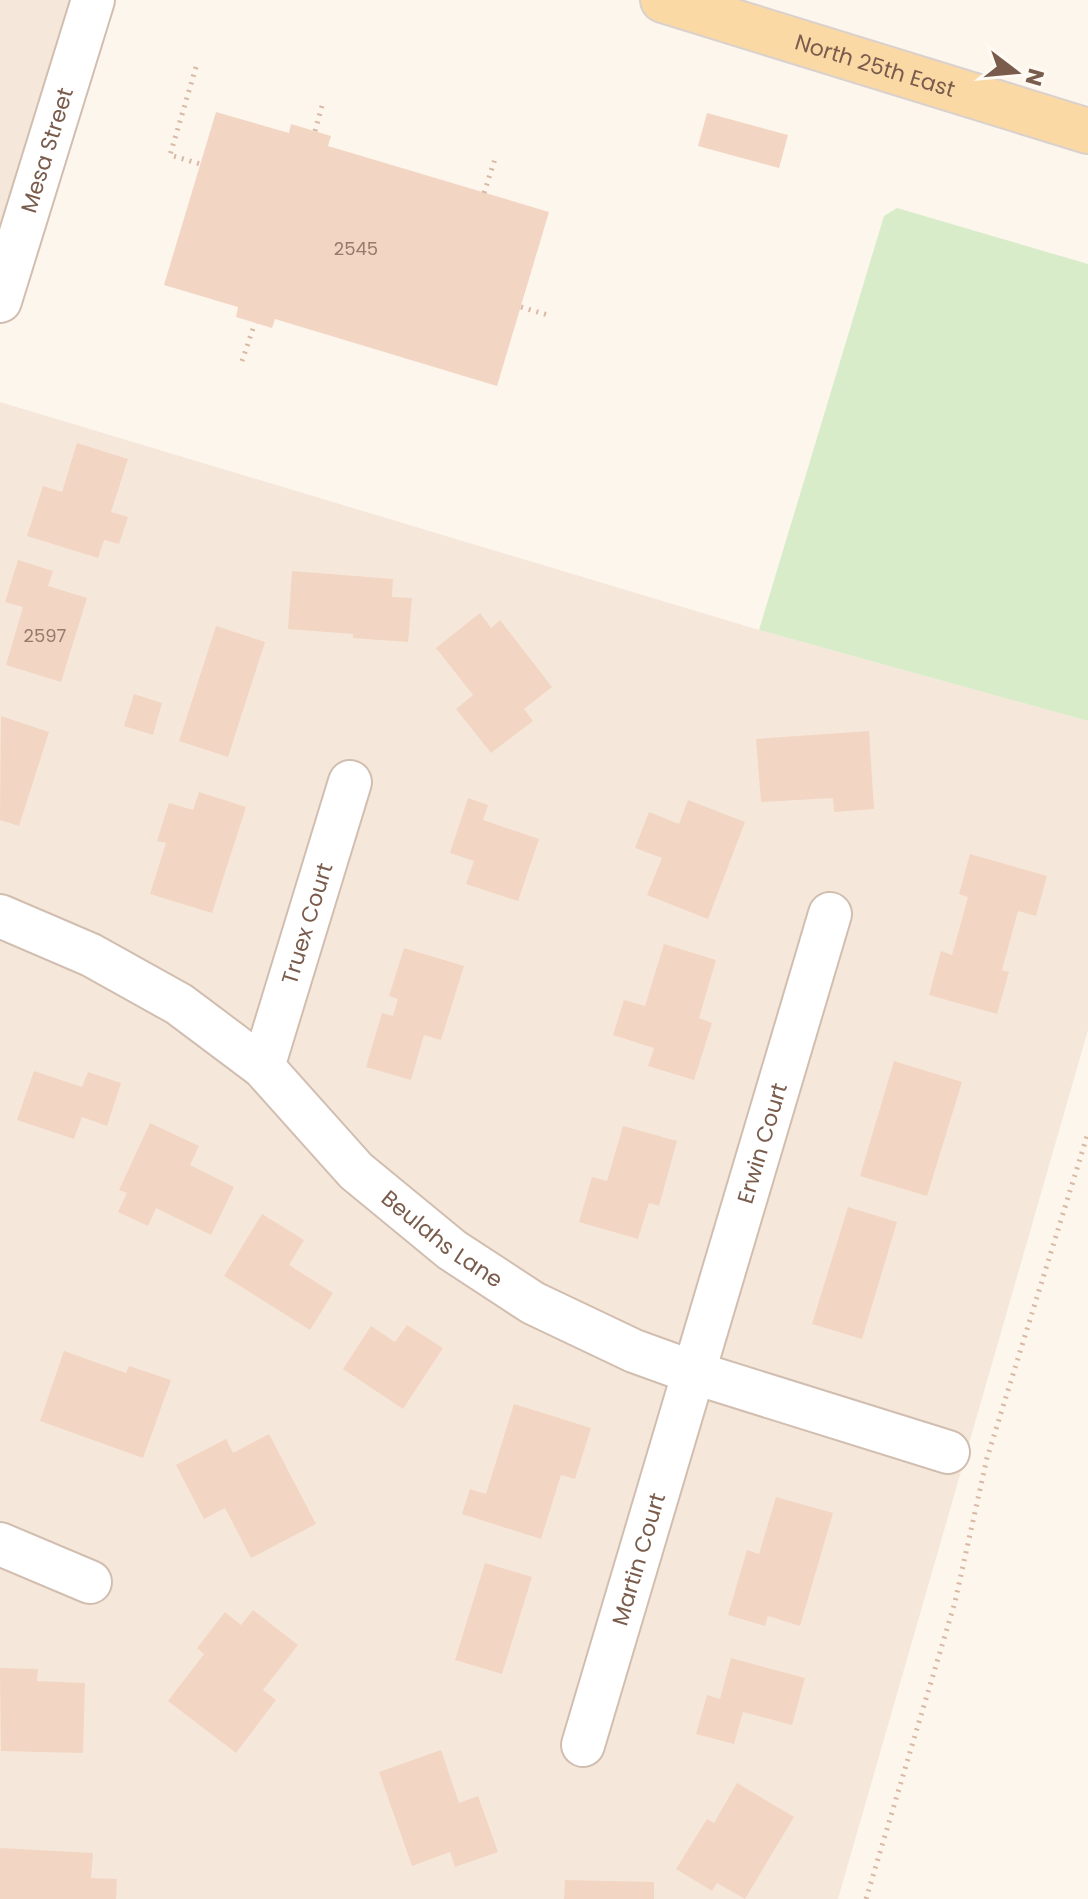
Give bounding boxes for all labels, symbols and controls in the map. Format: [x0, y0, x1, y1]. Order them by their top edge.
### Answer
street label: North 25th East [791, 27, 959, 105]
north arrow [976, 32, 1056, 112]
text: N [1018, 65, 1052, 90]
street label: Mesa Street [13, 84, 81, 217]
house number: 2545 [334, 236, 378, 261]
house number: 2597 [24, 623, 67, 648]
street label: Truex Court [274, 859, 340, 988]
street label: Erwin Court [730, 1079, 795, 1207]
street label: Beulahs Lane [375, 1183, 509, 1295]
street label: Martin Court [604, 1489, 673, 1629]

